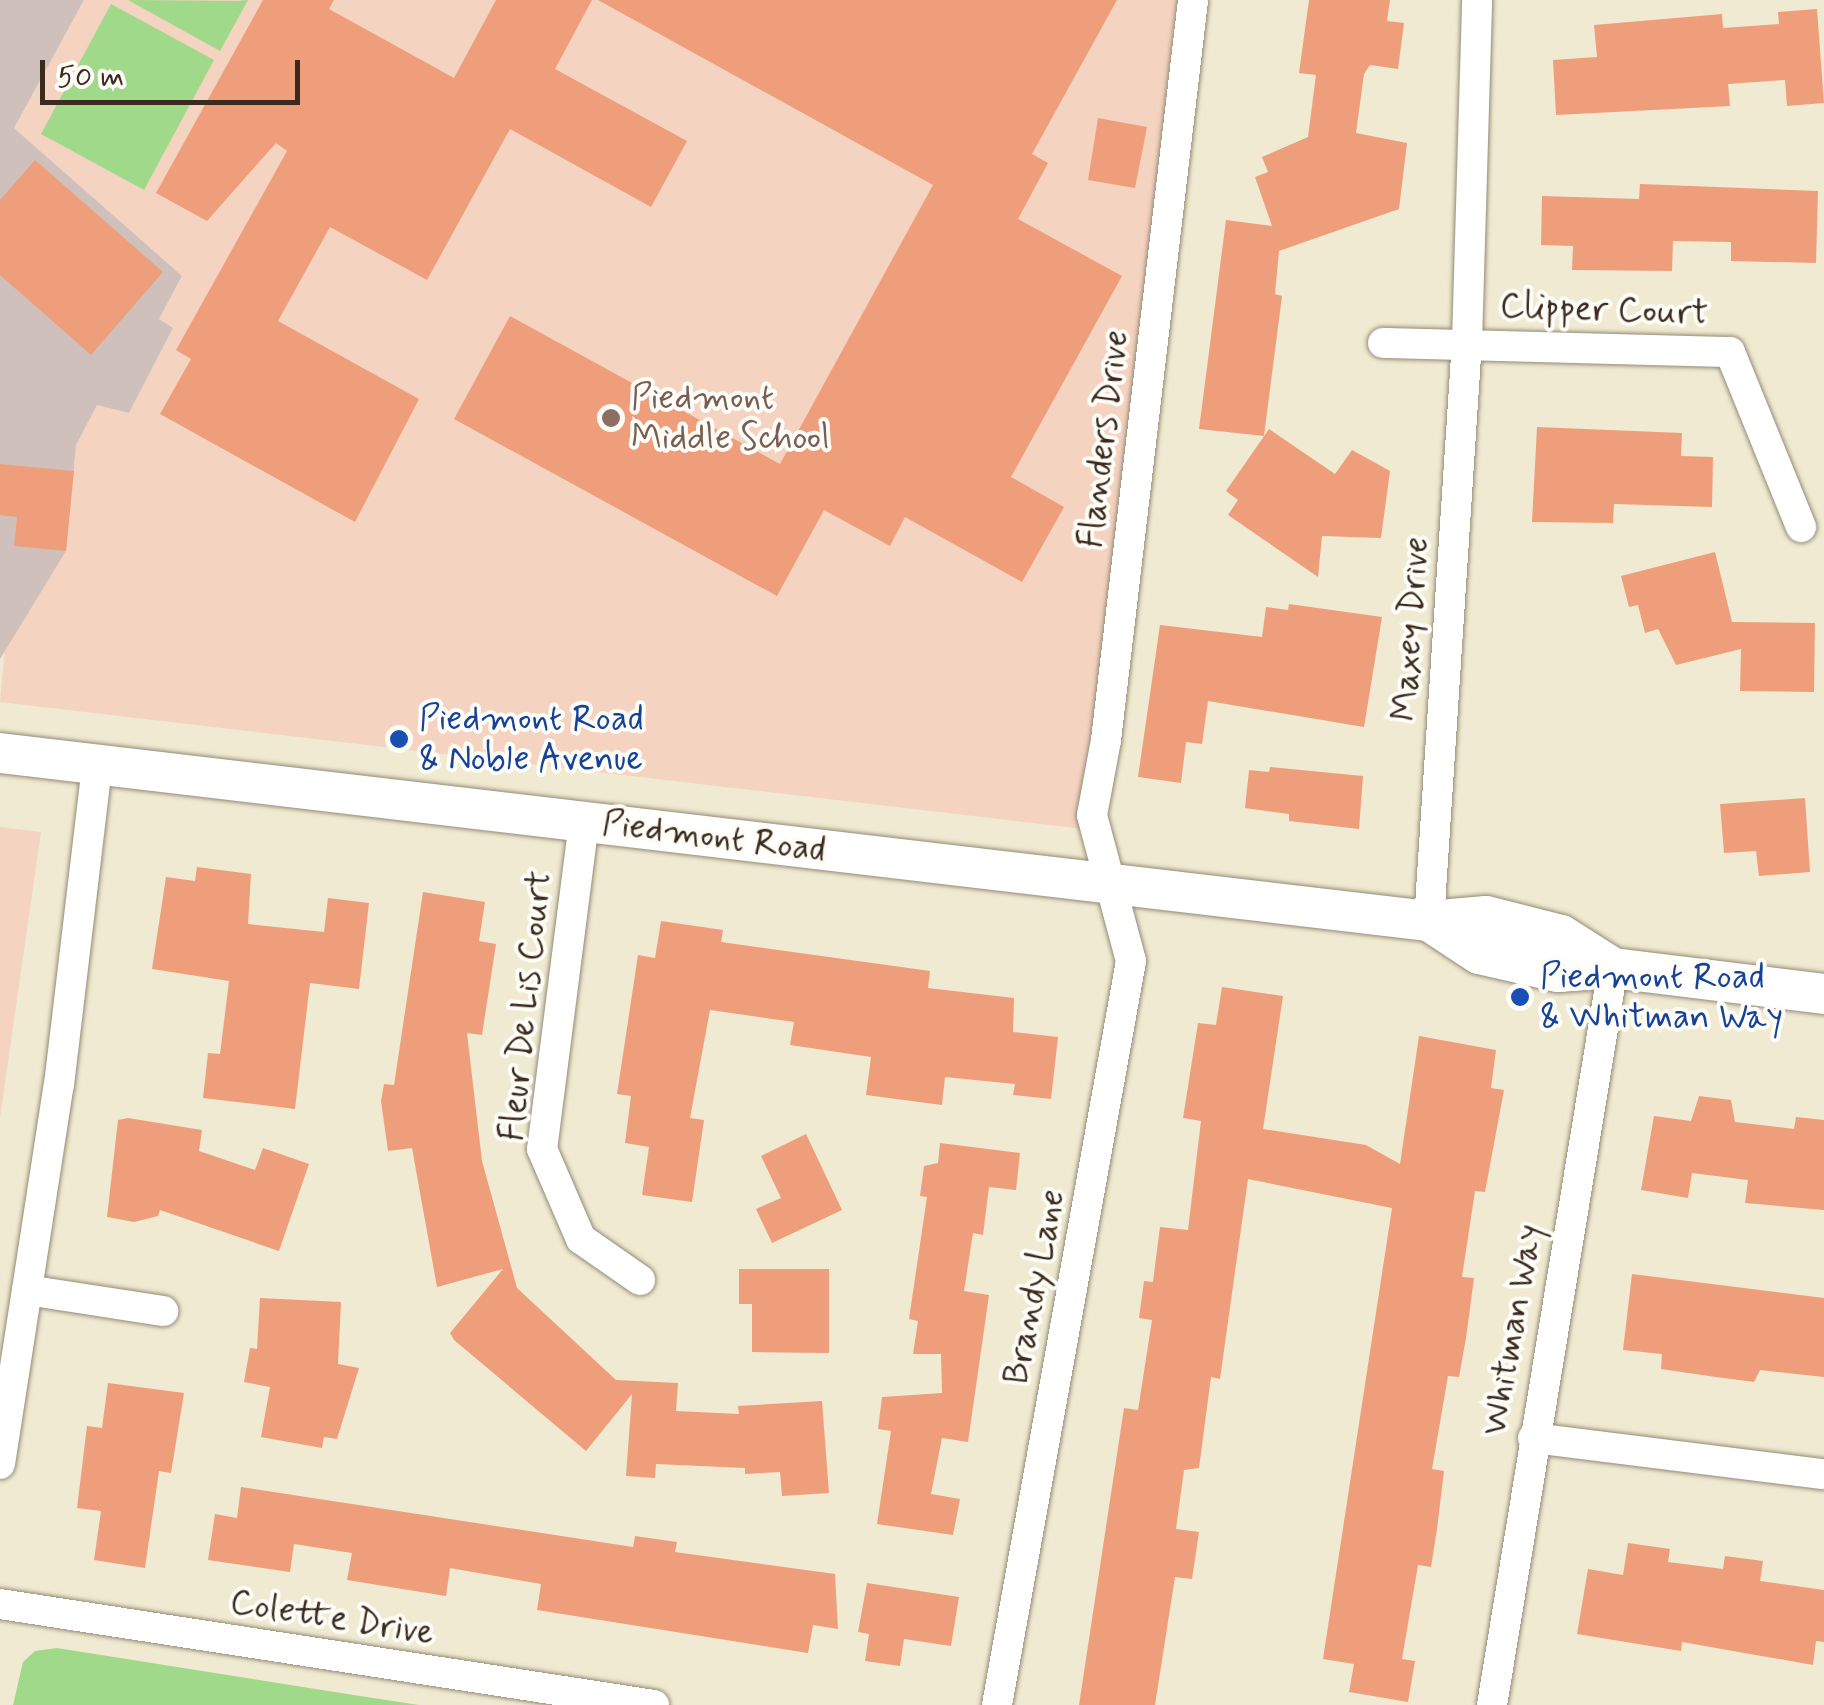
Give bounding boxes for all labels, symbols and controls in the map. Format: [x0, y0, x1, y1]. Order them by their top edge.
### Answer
scale bar [45, 40, 305, 102]
text: 50 m [57, 58, 124, 97]
street label: Clipper Court [1502, 285, 1706, 335]
street label: Flanders Drive [1070, 328, 1138, 550]
place label: Piedmont Middle School [631, 377, 831, 459]
marker: Piedmont Middle School [600, 407, 622, 429]
street label: Maxey Drive [1384, 535, 1438, 723]
place label: Piedmont Road & Noble Avenue [419, 698, 649, 780]
marker: Piedmont Road & Noble Avenue [388, 728, 410, 750]
street label: Piedmont Road [601, 803, 827, 871]
street label: Fleur De Lis Court [491, 869, 561, 1143]
place label: Piedmont Road & Whitman Way [1540, 956, 1787, 1038]
marker: Piedmont Road & Whitman Way [1509, 986, 1531, 1008]
street label: Brandy Lane [995, 1185, 1075, 1389]
street label: Whitman Way [1473, 1220, 1553, 1440]
street label: Colette Drive [228, 1581, 436, 1655]

